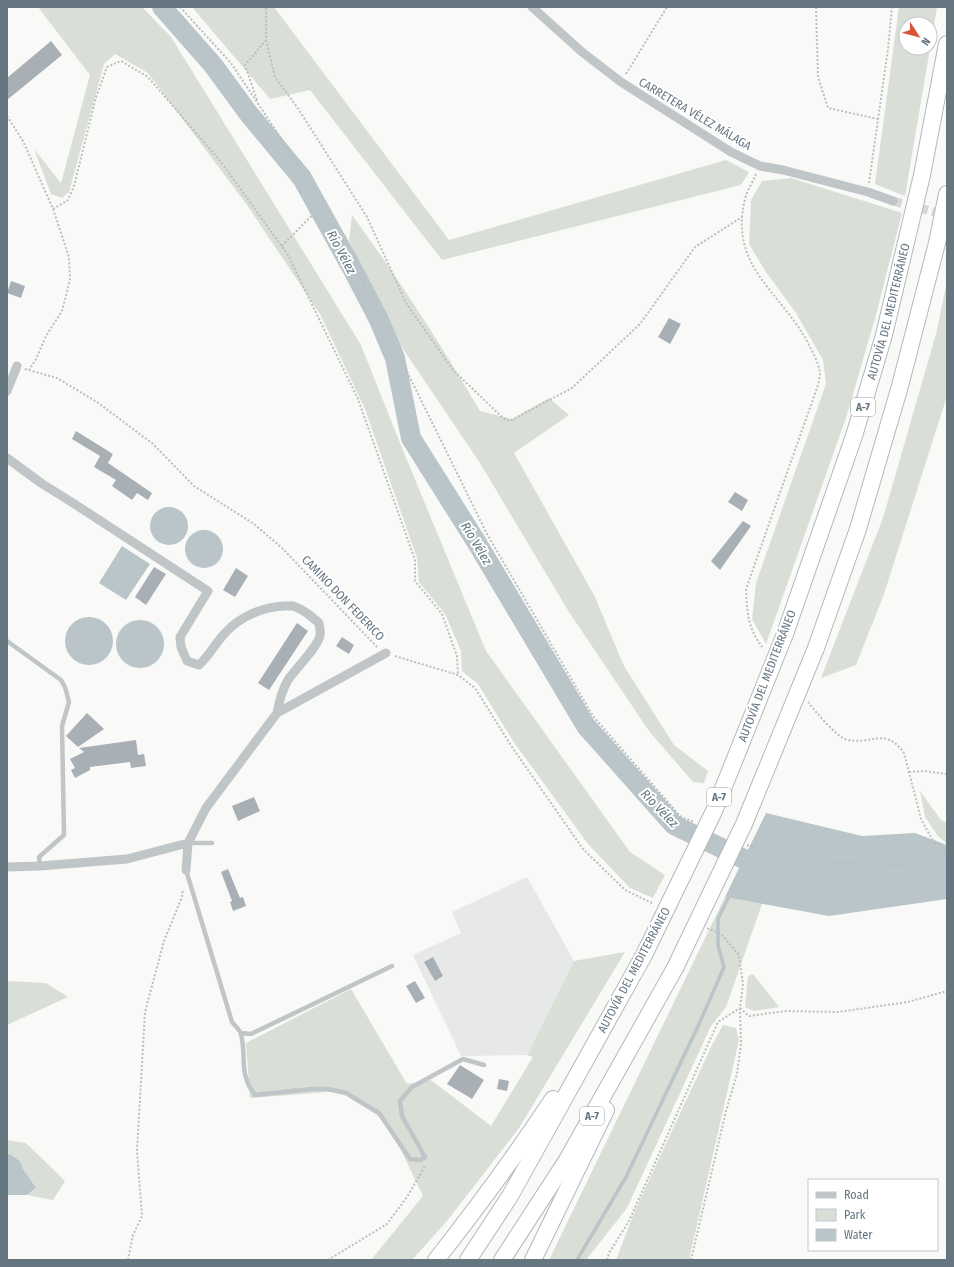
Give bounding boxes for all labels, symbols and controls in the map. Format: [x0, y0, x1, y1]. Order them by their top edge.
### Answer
north arrow [898, 16, 938, 56]
text: N [918, 35, 933, 48]
street label: CARRETERA VÉLEZ MÁLAGA [636, 74, 755, 153]
water label: Río Vélez [324, 228, 360, 277]
street label: AUTOVÍA DEL MEDITERRÁNEO [864, 242, 913, 381]
road number: A-7 [851, 398, 875, 416]
water label: Río Vélez [458, 519, 496, 568]
street label: CAMINO DON FEDERICO [299, 553, 387, 643]
street label: AUTOVÍA DEL MEDITERRÁNEO [734, 608, 799, 744]
water label: Río Vélez [638, 786, 682, 831]
road number: A-7 [707, 788, 731, 806]
street label: AUTOVÍA DEL MEDITERRÁNEO [594, 904, 673, 1035]
road number: A-7 [580, 1107, 604, 1125]
legend [808, 1179, 938, 1251]
text: Road [844, 1188, 869, 1202]
text: Park [844, 1208, 866, 1222]
text: Water [844, 1228, 873, 1242]

